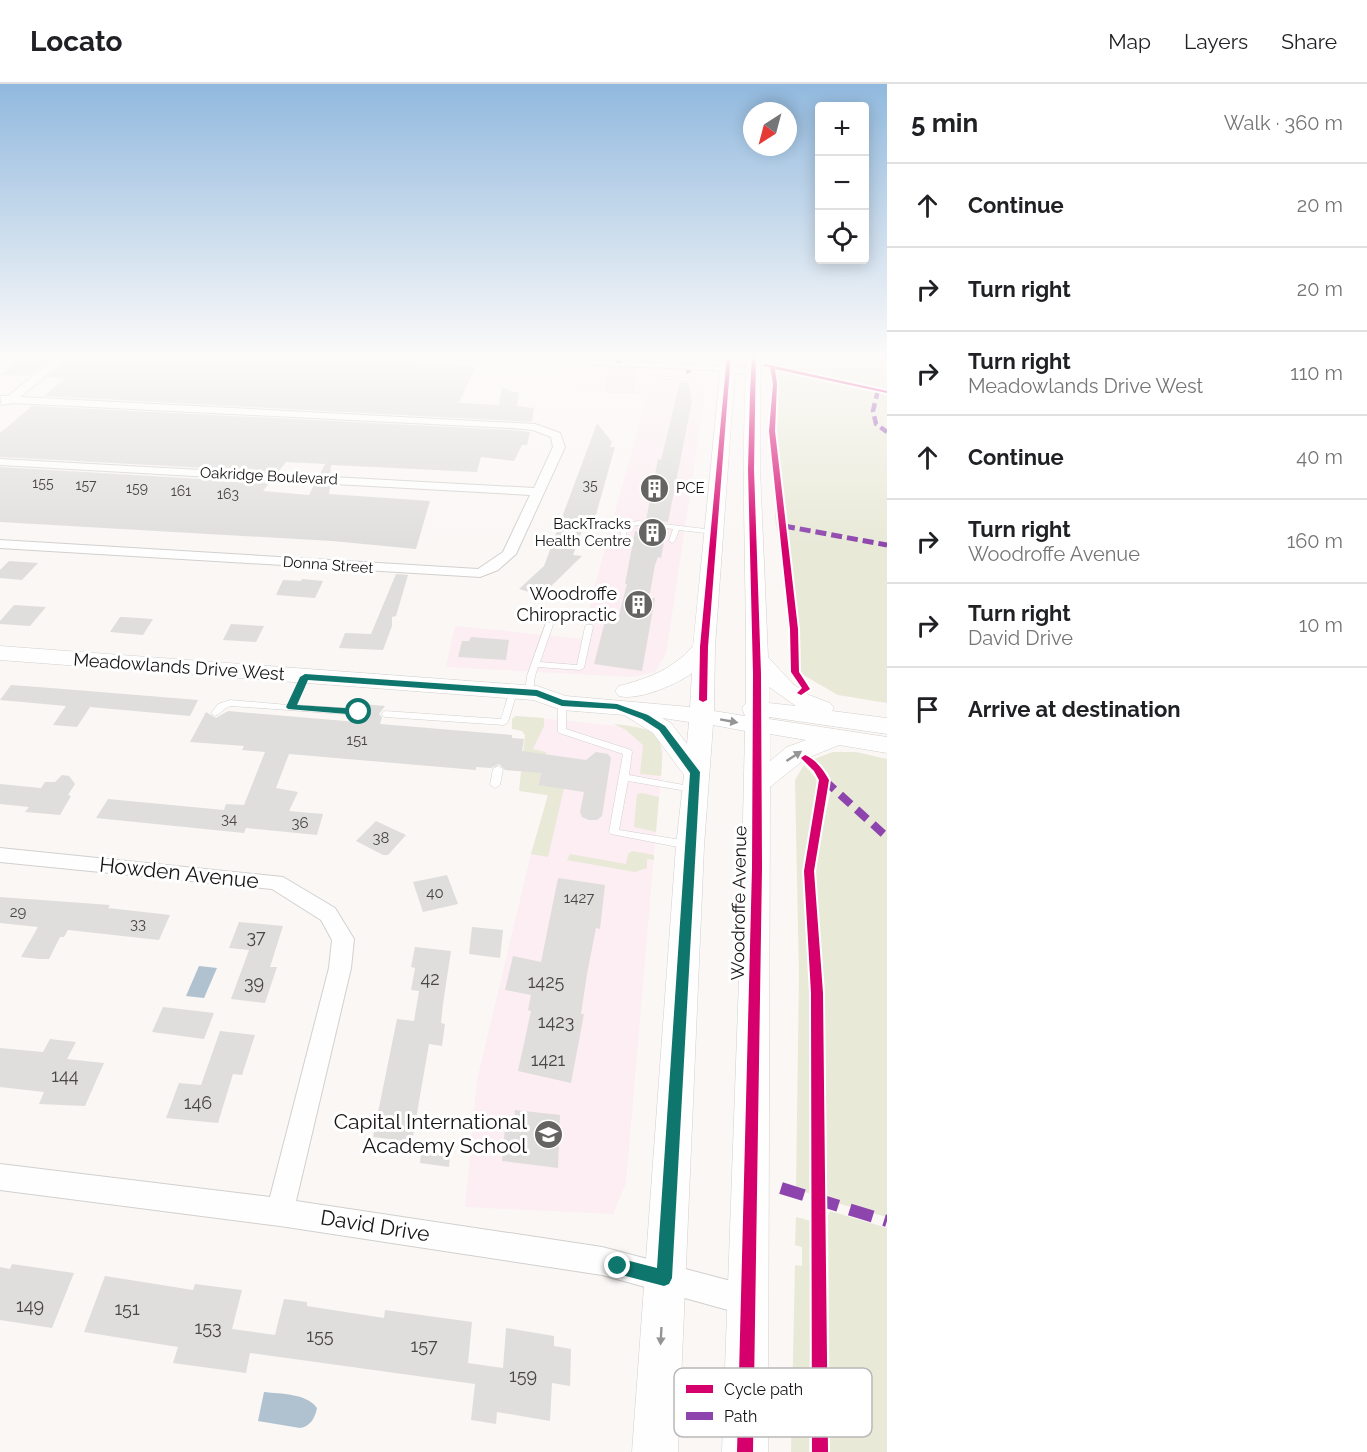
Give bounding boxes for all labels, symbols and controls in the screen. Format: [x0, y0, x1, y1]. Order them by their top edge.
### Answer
text: Locato [30, 25, 122, 58]
text: Map [1108, 29, 1151, 54]
text: Layers [1184, 29, 1248, 54]
text: Share [1281, 29, 1337, 54]
north arrow [743, 102, 797, 156]
map controls [815, 102, 869, 264]
button: + [815, 102, 869, 156]
text: 5 min [911, 108, 978, 138]
text: Walk · 360 m [1224, 111, 1343, 135]
button: − [815, 156, 869, 210]
icon: ahead [911, 189, 944, 222]
text: Continue [968, 192, 1064, 218]
text: 20 m [1297, 193, 1343, 217]
button: locate [815, 210, 869, 264]
icon: right [911, 273, 944, 306]
text: Turn right [968, 276, 1071, 302]
text: 20 m [1297, 277, 1343, 301]
text: Turn right [968, 348, 1071, 374]
icon: right [911, 357, 944, 390]
text: 110 m [1290, 361, 1343, 385]
text: Meadowlands Drive West [968, 374, 1203, 398]
icon: ahead [911, 441, 944, 474]
text: Continue [968, 444, 1064, 470]
text: 40 m [1296, 445, 1343, 469]
street label: Oakridge Boulevard [200, 463, 338, 489]
building icon: PCE [639, 472, 671, 504]
house number: 155 [32, 475, 54, 491]
house number: 157 [75, 477, 97, 493]
house number: 35 [582, 477, 598, 493]
place label: PCE [676, 479, 705, 497]
house number: 159 [126, 480, 148, 496]
house number: 161 [171, 483, 191, 499]
house number: 163 [217, 486, 239, 502]
place label: BackTracks Health Centre [535, 515, 631, 550]
text: Turn right [968, 516, 1071, 542]
building icon: BackTracks Health Centre [636, 517, 668, 549]
icon: right [911, 525, 944, 558]
text: 160 m [1287, 529, 1343, 553]
text: Woodroffe Avenue [968, 542, 1140, 566]
street label: Donna Street [282, 553, 374, 577]
place label: Woodroffe Chiropractic [517, 583, 617, 625]
building icon: Woodroffe Chiropractic [622, 588, 654, 620]
text: Turn right [968, 600, 1071, 626]
icon: right [911, 609, 944, 642]
text: 10 m [1299, 613, 1343, 637]
text: David Drive [968, 626, 1073, 650]
street label: Meadowlands Drive West [73, 649, 285, 684]
icon: arrive [911, 693, 944, 726]
text: Arrive at destination [968, 696, 1181, 722]
route start [345, 698, 371, 724]
one-way arrow [720, 717, 739, 726]
house number: 151 [346, 731, 368, 749]
one-way arrow [786, 751, 802, 762]
house number: 34 [221, 810, 237, 828]
house number: 36 [291, 814, 309, 832]
street label: Woodroffe Avenue [727, 825, 750, 981]
house number: 38 [373, 829, 390, 847]
street label: Howden Avenue [98, 852, 260, 893]
house number: 40 [426, 884, 444, 902]
house number: 1427 [564, 889, 594, 907]
house number: 29 [10, 903, 27, 921]
house number: 33 [130, 915, 146, 933]
house number: 37 [246, 926, 266, 947]
house number: 42 [420, 968, 440, 989]
house number: 1425 [528, 971, 565, 992]
house number: 39 [244, 972, 264, 993]
house number: 1423 [538, 1011, 574, 1032]
house number: 1421 [531, 1049, 566, 1070]
house number: 144 [51, 1065, 79, 1086]
house number: 146 [184, 1092, 212, 1113]
place label: Capital International Academy School [334, 1109, 527, 1158]
school or university icon: Capital International Academy School [532, 1118, 564, 1150]
street label: David Drive [319, 1205, 432, 1246]
route end [604, 1252, 630, 1278]
house number: 149 [16, 1295, 44, 1316]
house number: 151 [114, 1298, 140, 1319]
house number: 153 [194, 1317, 222, 1338]
house number: 155 [306, 1325, 334, 1346]
one-way arrow [656, 1327, 665, 1346]
house number: 157 [410, 1335, 438, 1356]
house number: 159 [509, 1365, 537, 1386]
legend [674, 1368, 872, 1437]
text: Cycle path [724, 1380, 803, 1399]
text: Path [724, 1407, 757, 1426]

